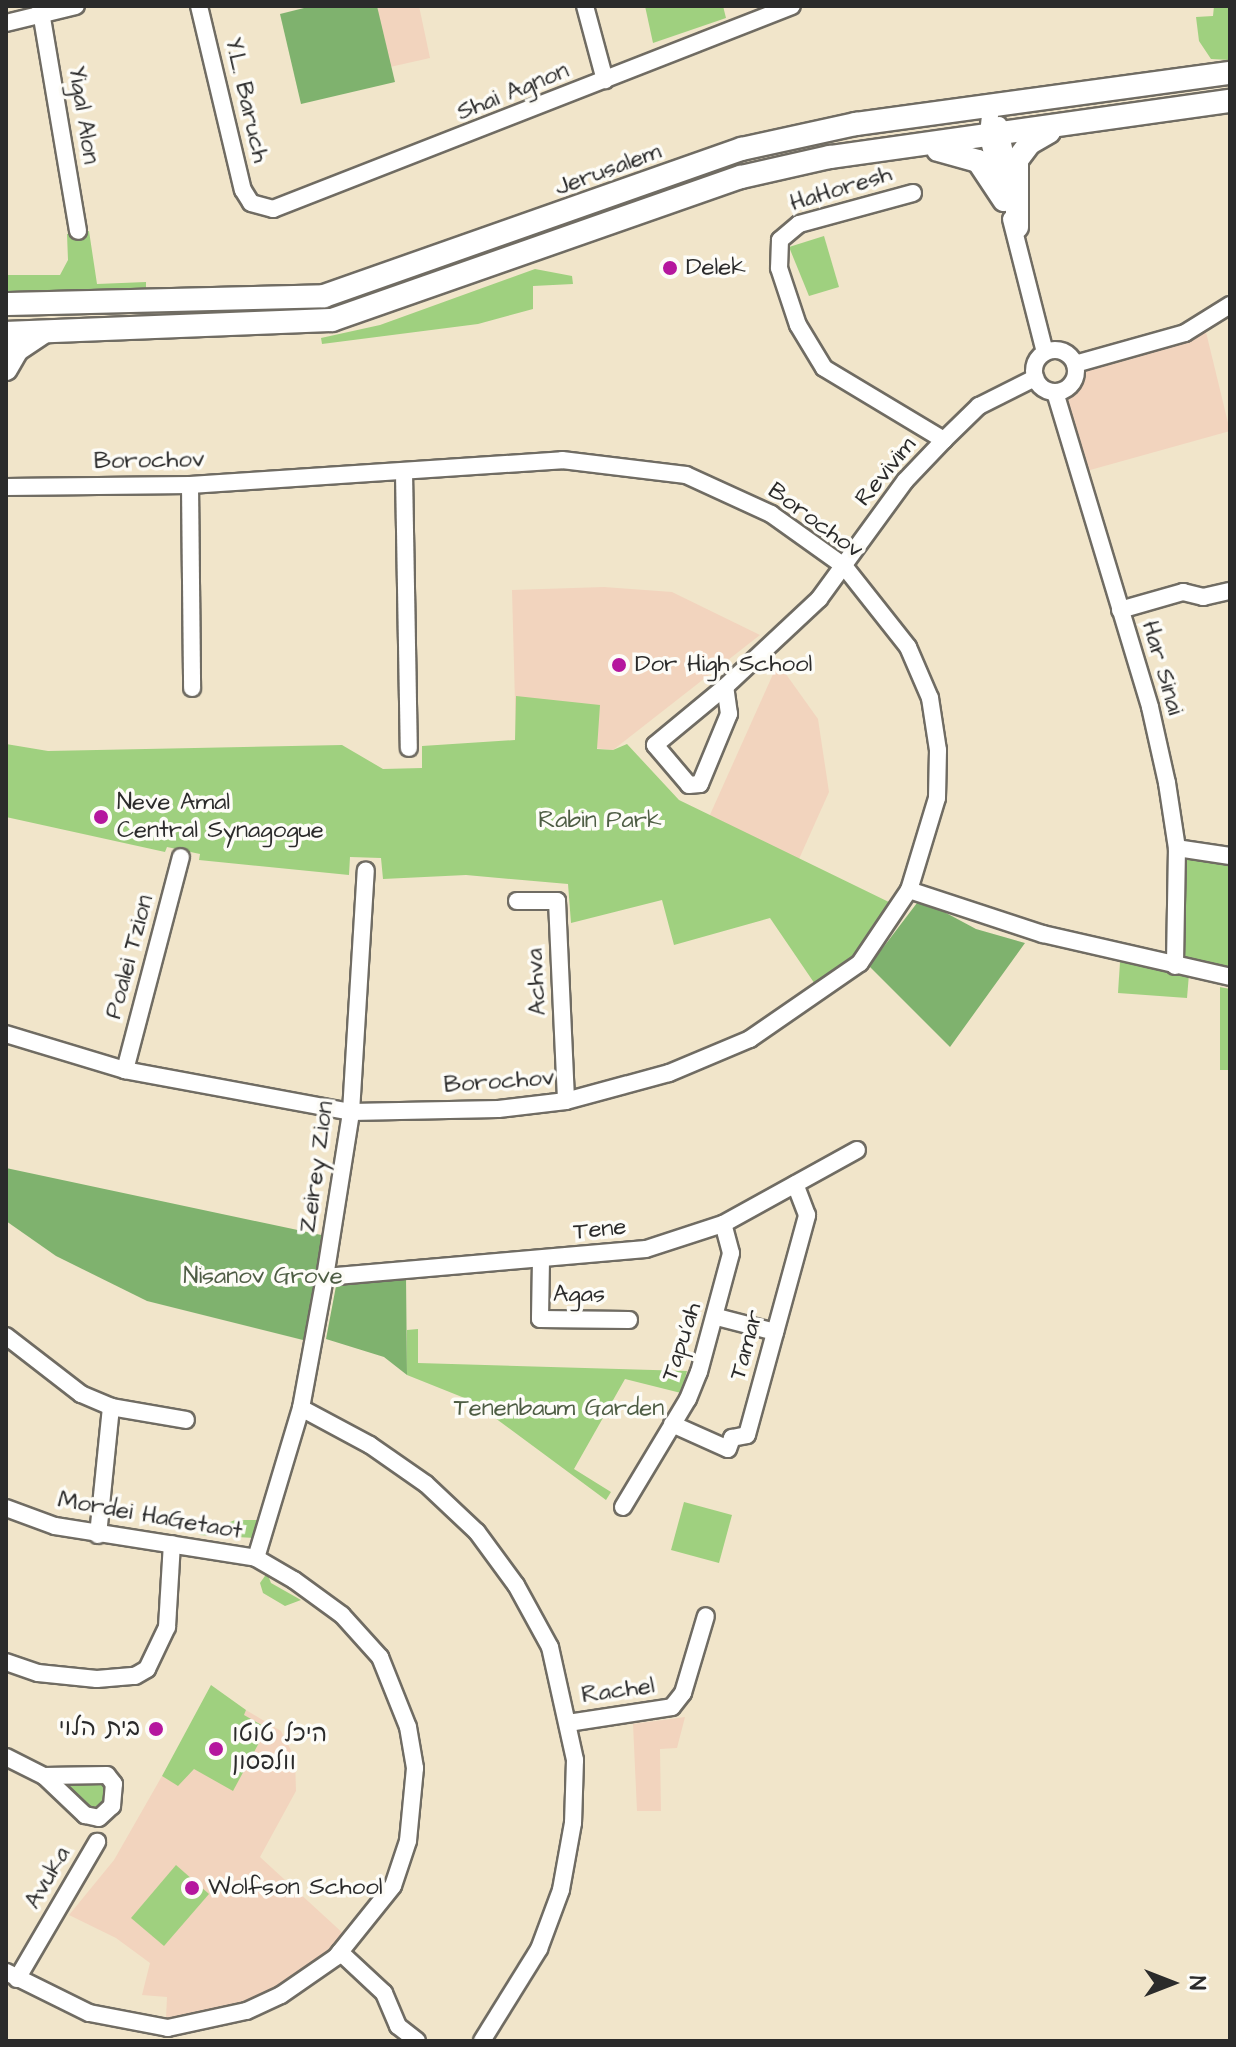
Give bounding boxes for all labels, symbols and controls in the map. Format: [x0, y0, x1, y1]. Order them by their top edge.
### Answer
street label: Y.L. Baruch [218, 35, 274, 165]
street label: Shai Agnon [453, 57, 573, 127]
street label: Yigal Alon [61, 64, 105, 166]
street label: Jerusalem [551, 138, 665, 202]
street label: HaHoresh [787, 160, 895, 218]
place label: Delek [686, 254, 746, 282]
marker: Delek [661, 259, 679, 277]
street label: Revivim [849, 431, 923, 513]
street label: Borochov [94, 446, 204, 476]
street label: Borochov [762, 477, 868, 565]
street label: Har Sinai [1135, 618, 1189, 718]
place label: Dor High School [635, 651, 812, 679]
marker: Dor High School [610, 656, 628, 674]
place label: Neve Amal Central Synagogue [117, 789, 324, 845]
park label: Rabin Park [538, 807, 662, 835]
marker: Neve Amal Central Synagogue [92, 808, 110, 826]
street label: Poalei Tzion [100, 892, 160, 1022]
street label: Achva [521, 948, 553, 1016]
street label: Borochov [443, 1064, 555, 1100]
street label: Zeirey Zion [294, 1099, 340, 1235]
street label: Tene [572, 1213, 628, 1247]
park label: Nisanov Grove [183, 1263, 343, 1291]
street label: Agas [553, 1281, 605, 1309]
street label: Tapu'ah [656, 1299, 708, 1385]
street label: Tamar [724, 1307, 770, 1383]
park label: Tenenbaum Garden [454, 1395, 664, 1423]
street label: Mordei HaGetaot [56, 1486, 244, 1546]
street label: Rachel [580, 1672, 656, 1710]
place label: בית הלוי [58, 1715, 140, 1743]
marker: בית הלוי [147, 1720, 165, 1738]
place label: היכל טוטו וולפסון [232, 1721, 327, 1777]
marker: היכל טוטו וולפסון [207, 1740, 225, 1758]
street label: Avuka [19, 1842, 77, 1914]
place label: Wolfson School [208, 1874, 383, 1902]
marker: Wolfson School [183, 1879, 201, 1897]
north arrow [1132, 1943, 1212, 2023]
text: N [1181, 1976, 1212, 1990]

